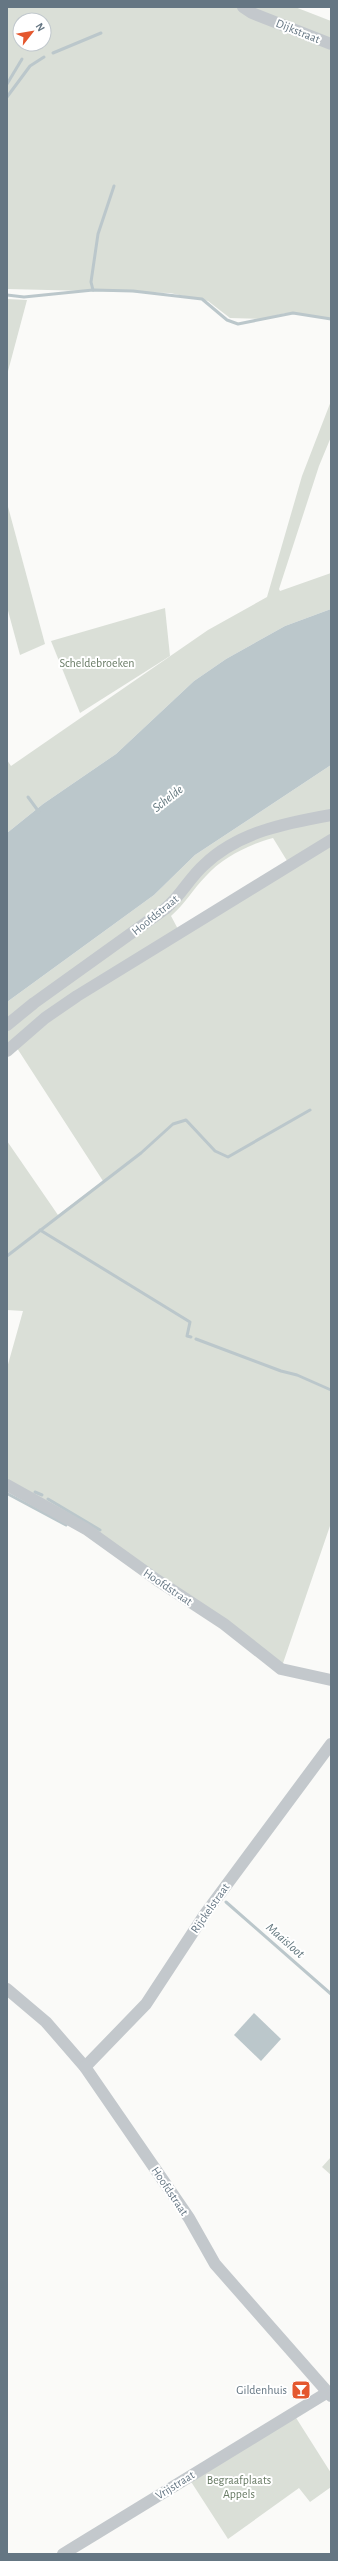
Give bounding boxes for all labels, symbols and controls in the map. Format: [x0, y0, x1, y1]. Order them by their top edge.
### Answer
north arrow [12, 12, 52, 52]
street label: Dijkstraat [274, 17, 322, 46]
text: N [33, 21, 47, 33]
park label: Scheldebroeken [60, 657, 134, 669]
water label: Schelde [150, 783, 186, 815]
street label: Hoofdstraat [129, 893, 181, 937]
street label: Hoofdstraat [141, 1566, 195, 1608]
street label: Rijckelstraat [188, 1881, 232, 1936]
water label: Maaisloot [263, 1921, 307, 1961]
street label: Hoofdstraat [149, 2164, 191, 2218]
bar icon: Gildenhuis [290, 2379, 312, 2401]
place label: Gildenhuis [236, 2384, 287, 2396]
street label: Vrijstraat [154, 2468, 197, 2502]
park label: Begraafplaats Appels [207, 2474, 271, 2500]

